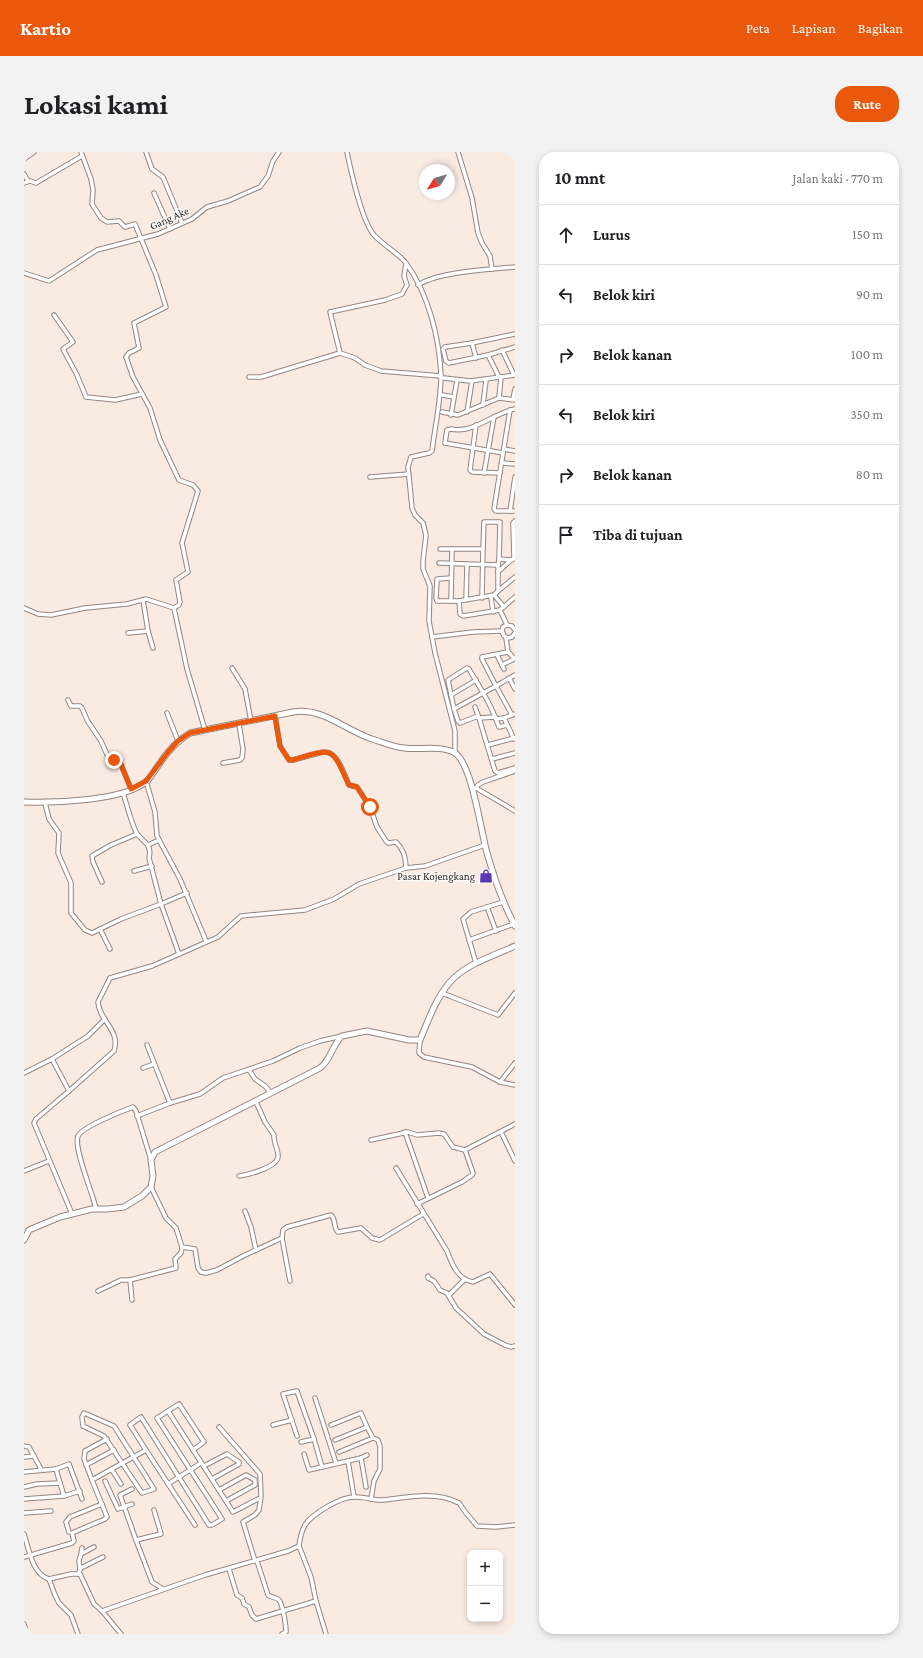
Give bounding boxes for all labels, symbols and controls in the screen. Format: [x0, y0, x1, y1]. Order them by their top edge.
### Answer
text: Kartio [20, 18, 71, 39]
text: Peta [746, 20, 770, 36]
text: Lapisan [792, 20, 836, 36]
text: Bagikan [858, 20, 903, 36]
button: Rute [835, 86, 899, 122]
text: Lokasi kami [24, 89, 168, 120]
north arrow [419, 164, 455, 200]
text: 10 mnt [555, 169, 605, 188]
text: Jalan kaki · 770 m [792, 171, 883, 186]
street label: Gang Ake [148, 204, 191, 233]
icon: ahead [555, 224, 577, 246]
text: Lurus [593, 227, 630, 243]
text: 150 m [852, 227, 883, 242]
icon: left [555, 284, 577, 306]
text: Belok kiri [593, 287, 655, 303]
text: 90 m [856, 287, 883, 302]
icon: right [555, 344, 577, 366]
text: Belok kanan [593, 347, 672, 363]
text: 100 m [851, 347, 883, 362]
icon: left [555, 404, 577, 426]
text: Belok kiri [593, 407, 655, 423]
text: 350 m [850, 407, 883, 422]
icon: right [555, 464, 577, 486]
text: Belok kanan [593, 467, 672, 483]
text: 80 m [856, 467, 883, 482]
icon: arrive [555, 524, 577, 546]
text: Tiba di tujuan [593, 527, 683, 543]
route end [105, 751, 123, 769]
route start [361, 798, 379, 816]
shop icon: Pasar Kojengkang [478, 868, 494, 884]
place label: Pasar Kojengkang [397, 870, 476, 883]
map controls [467, 1550, 503, 1622]
button: + [467, 1550, 503, 1586]
button: − [467, 1586, 503, 1622]

